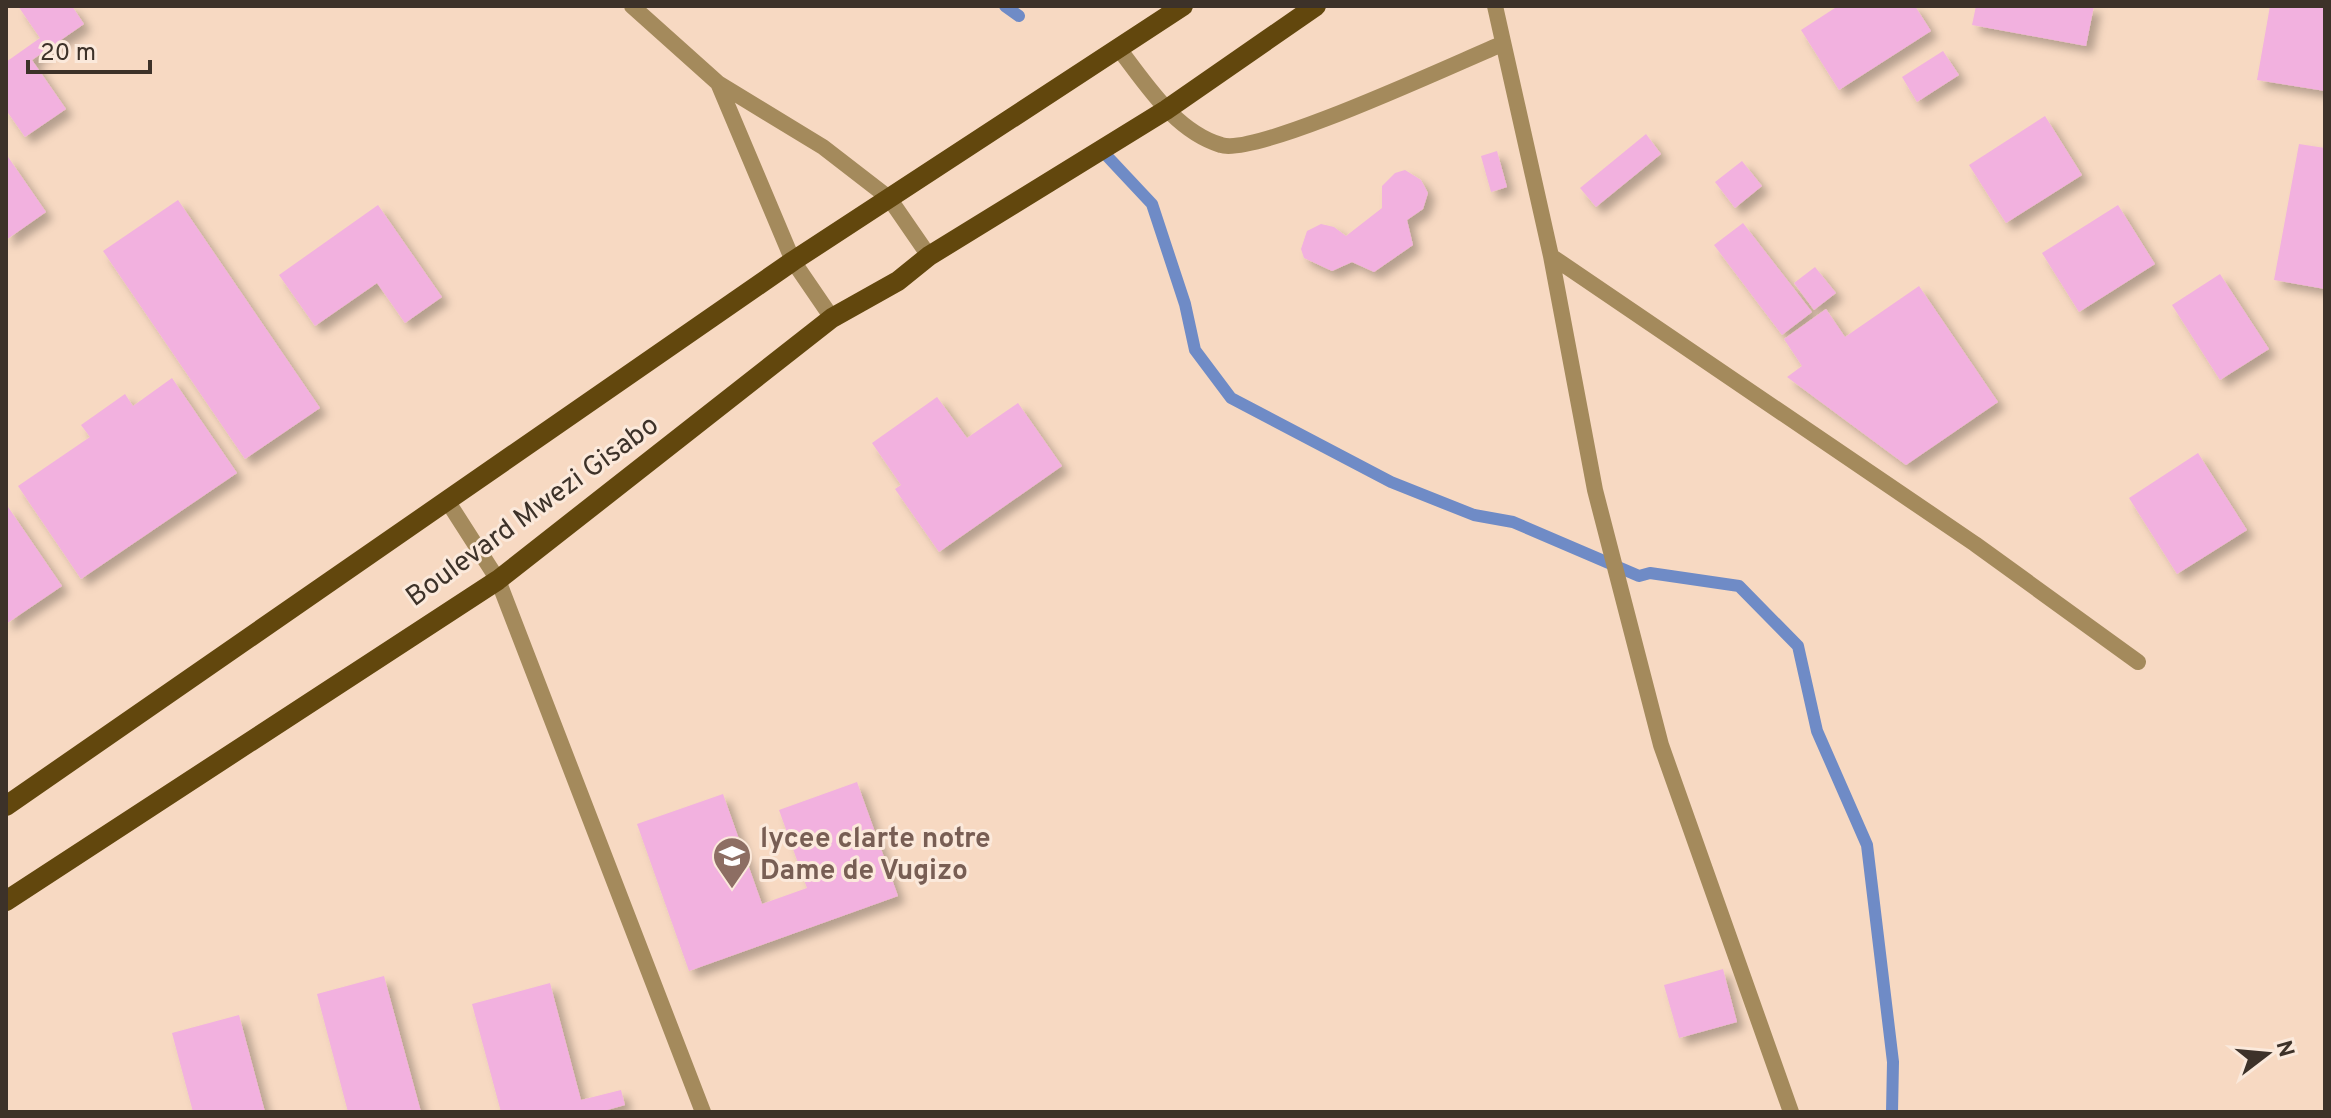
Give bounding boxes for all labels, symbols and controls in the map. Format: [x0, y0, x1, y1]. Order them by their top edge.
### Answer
scale bar [28, 24, 150, 74]
text: 20 m [40, 39, 96, 69]
street label: Boulevard Mwezi Gisabo [400, 408, 666, 616]
place label: lycee clarte notre Dame de Vugizo [760, 822, 991, 890]
school or university icon: lycee clarte notre Dame de Vugizo [711, 835, 753, 890]
north arrow [2227, 1014, 2307, 1094]
text: N [2269, 1038, 2299, 1060]

